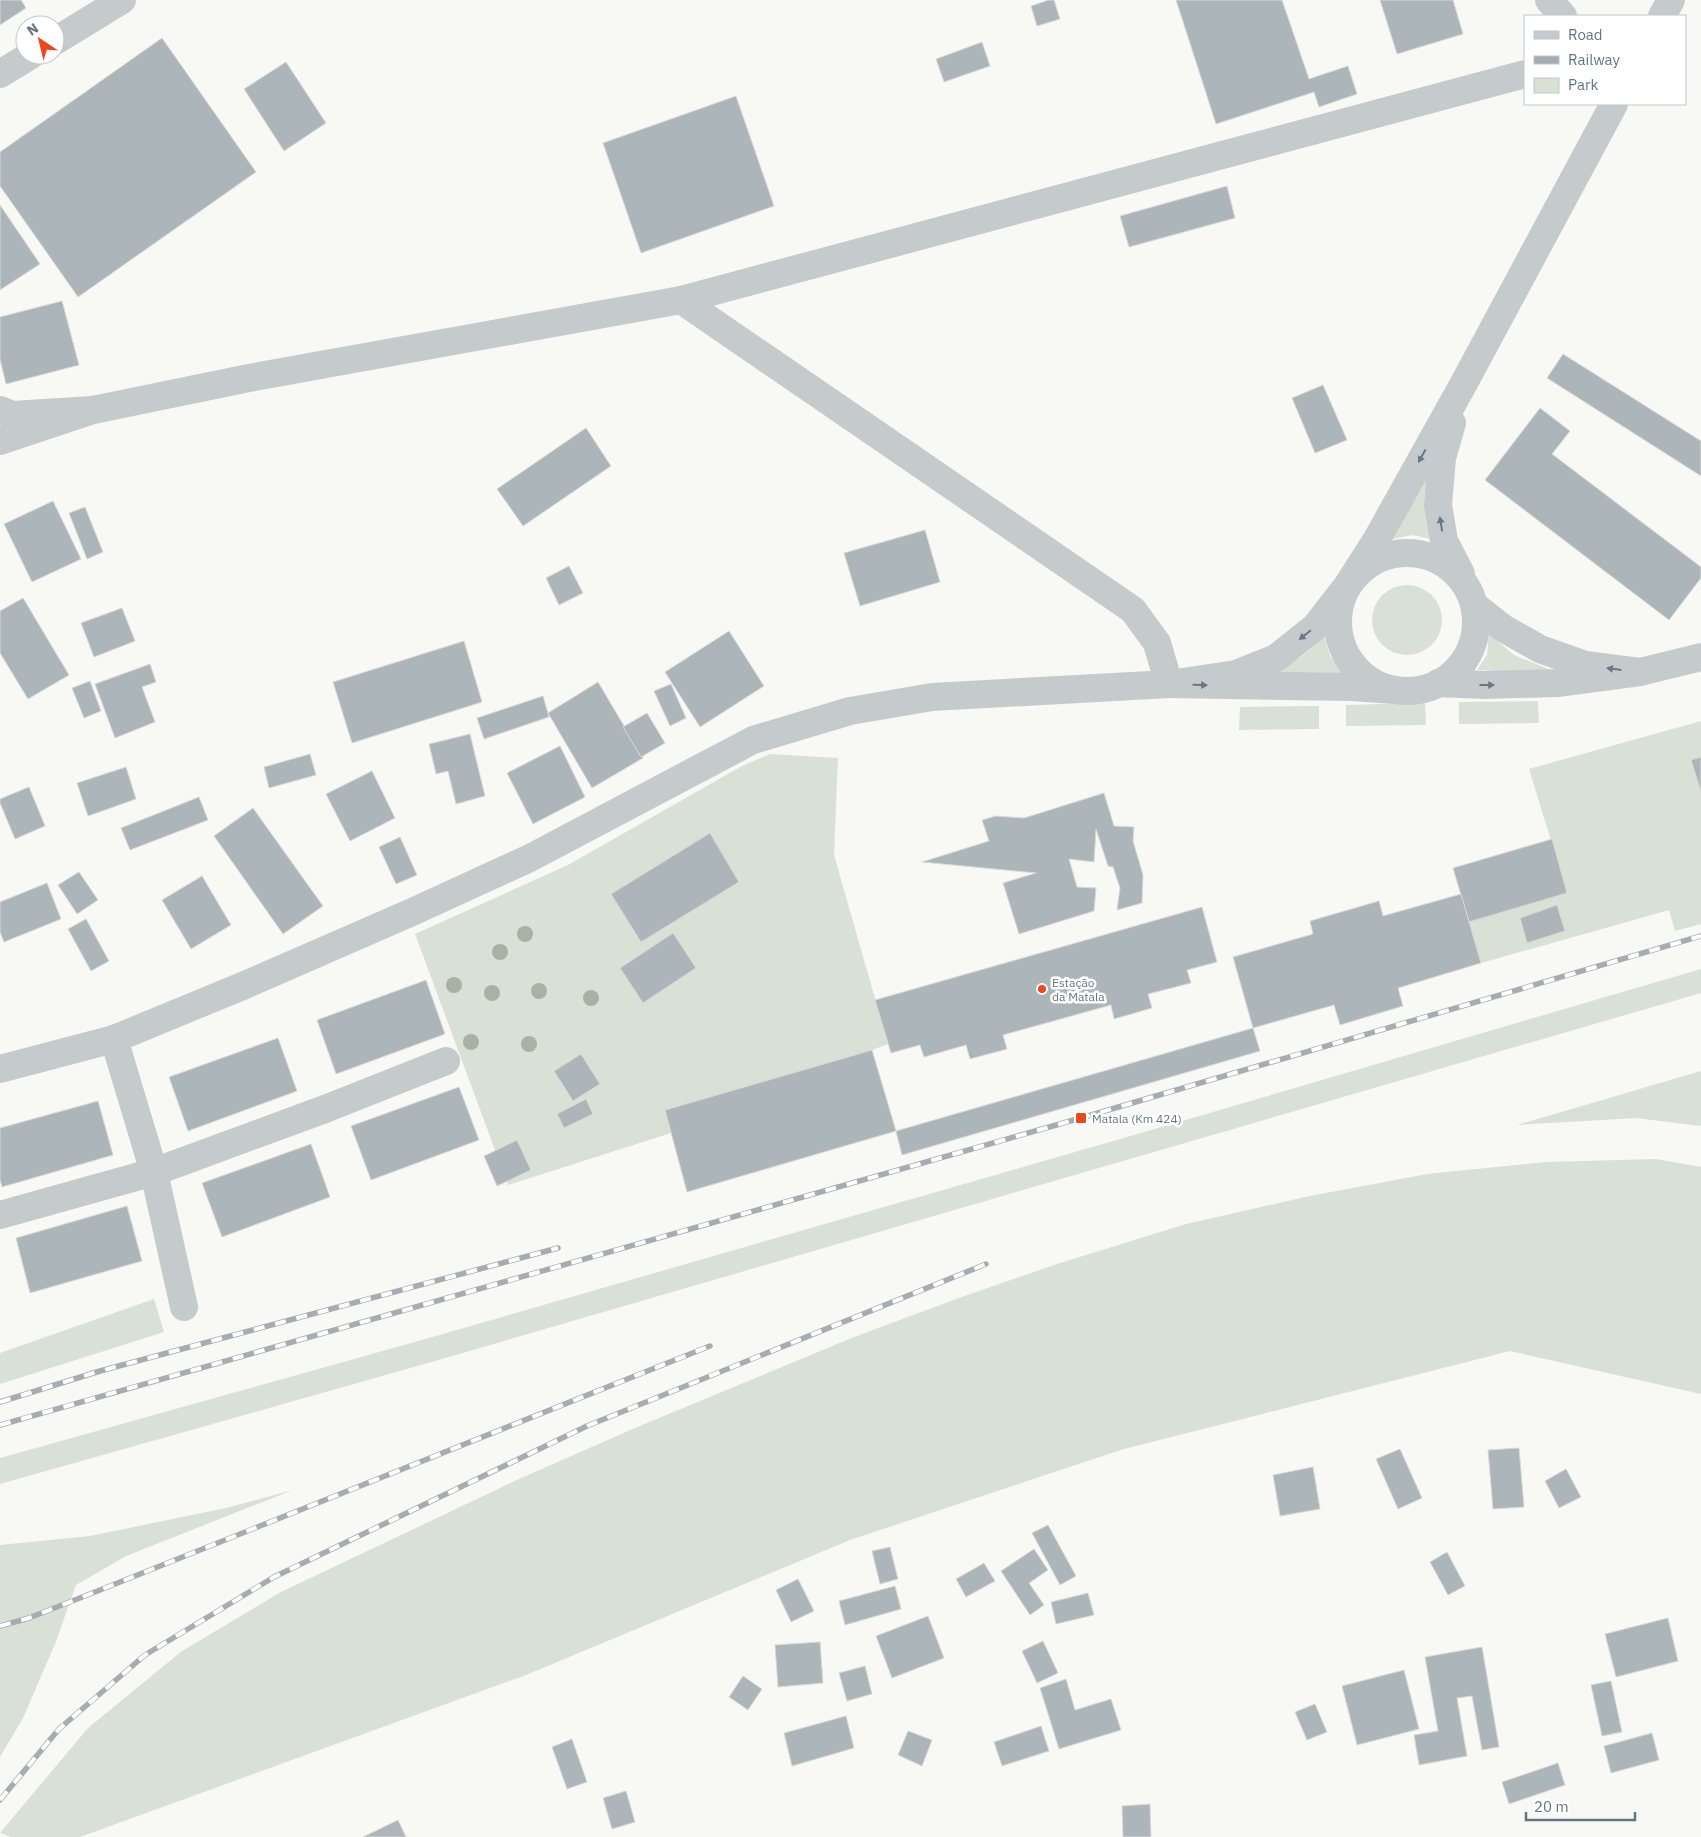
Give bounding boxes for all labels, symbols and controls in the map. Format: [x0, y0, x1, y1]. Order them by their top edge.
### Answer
north arrow [15, 15, 65, 65]
legend [1524, 15, 1686, 105]
text: N [23, 19, 42, 40]
text: Road [1568, 25, 1603, 44]
text: Railway [1568, 50, 1621, 69]
text: Park [1568, 75, 1598, 94]
one-way arrow [1418, 449, 1426, 463]
one-way arrow [1437, 516, 1445, 532]
one-way arrow [1299, 629, 1312, 640]
one-way arrow [1605, 665, 1621, 673]
one-way arrow [1192, 681, 1208, 689]
one-way arrow [1479, 681, 1495, 689]
place label: Estação da Matala [1052, 975, 1105, 1004]
marker: Estação da Matala [1036, 983, 1048, 995]
marker: Matala (Km 424) [1074, 1111, 1088, 1125]
place label: Matala (Km 424) [1092, 1111, 1182, 1126]
scale bar [1526, 1790, 1635, 1822]
text: 20 m [1534, 1797, 1569, 1816]

